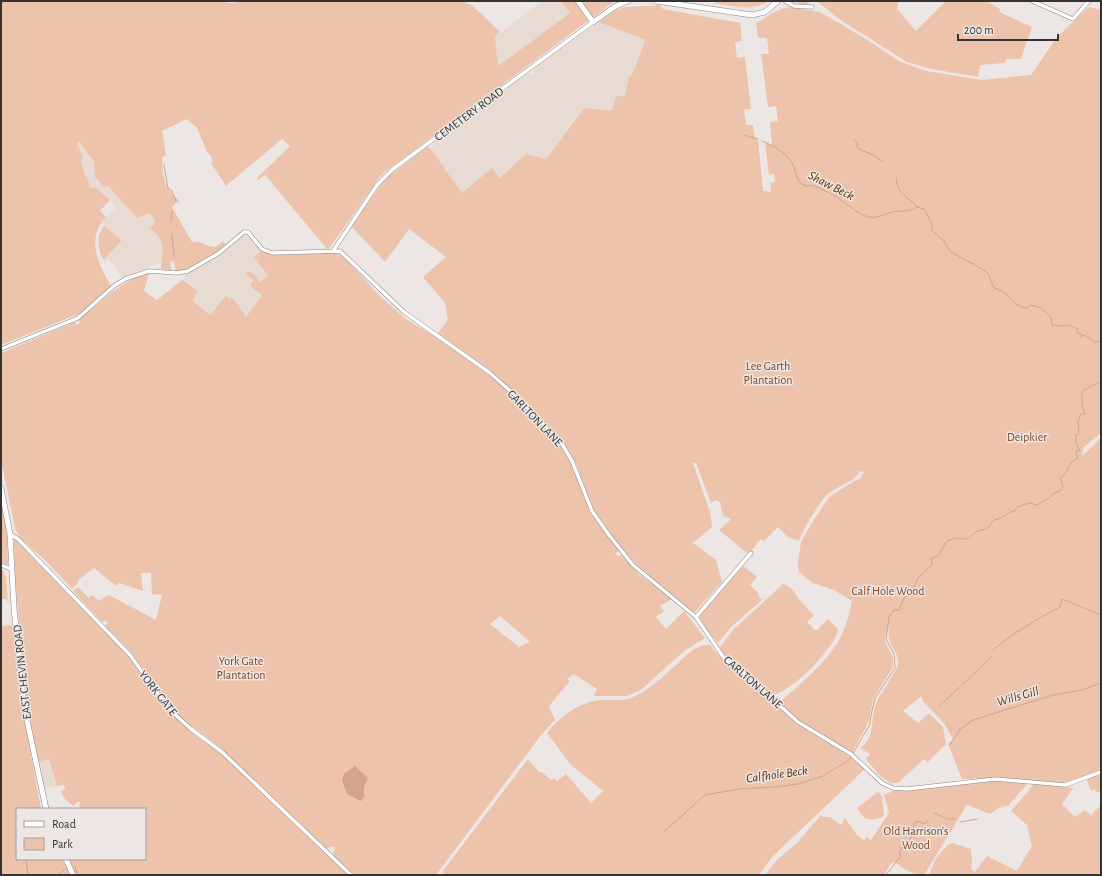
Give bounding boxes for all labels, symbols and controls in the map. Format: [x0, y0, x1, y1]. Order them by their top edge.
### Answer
scale bar [958, 16, 1058, 42]
text: 200 m [964, 24, 994, 36]
street label: CEMETERY ROAD [432, 85, 506, 143]
water label: Shaw Beck [806, 169, 856, 203]
park label: Lee Garth Plantation [744, 360, 792, 386]
street label: CARLTON LANE [505, 387, 565, 449]
park label: Deipkier [1007, 431, 1047, 443]
park label: Calf Hole Wood [852, 585, 924, 597]
street label: EAST CHEVIN ROAD [11, 624, 33, 720]
street label: CARLTON LANE [721, 653, 785, 711]
park label: York Gate Plantation [217, 655, 265, 681]
street label: YORK GATE [137, 668, 179, 718]
water label: Wills Gill [996, 685, 1040, 709]
water label: Calfhole Beck [745, 764, 809, 786]
legend [16, 808, 146, 860]
text: Road [52, 818, 76, 830]
park label: Old Harrison's Wood [884, 825, 948, 851]
text: Park [52, 838, 73, 850]

